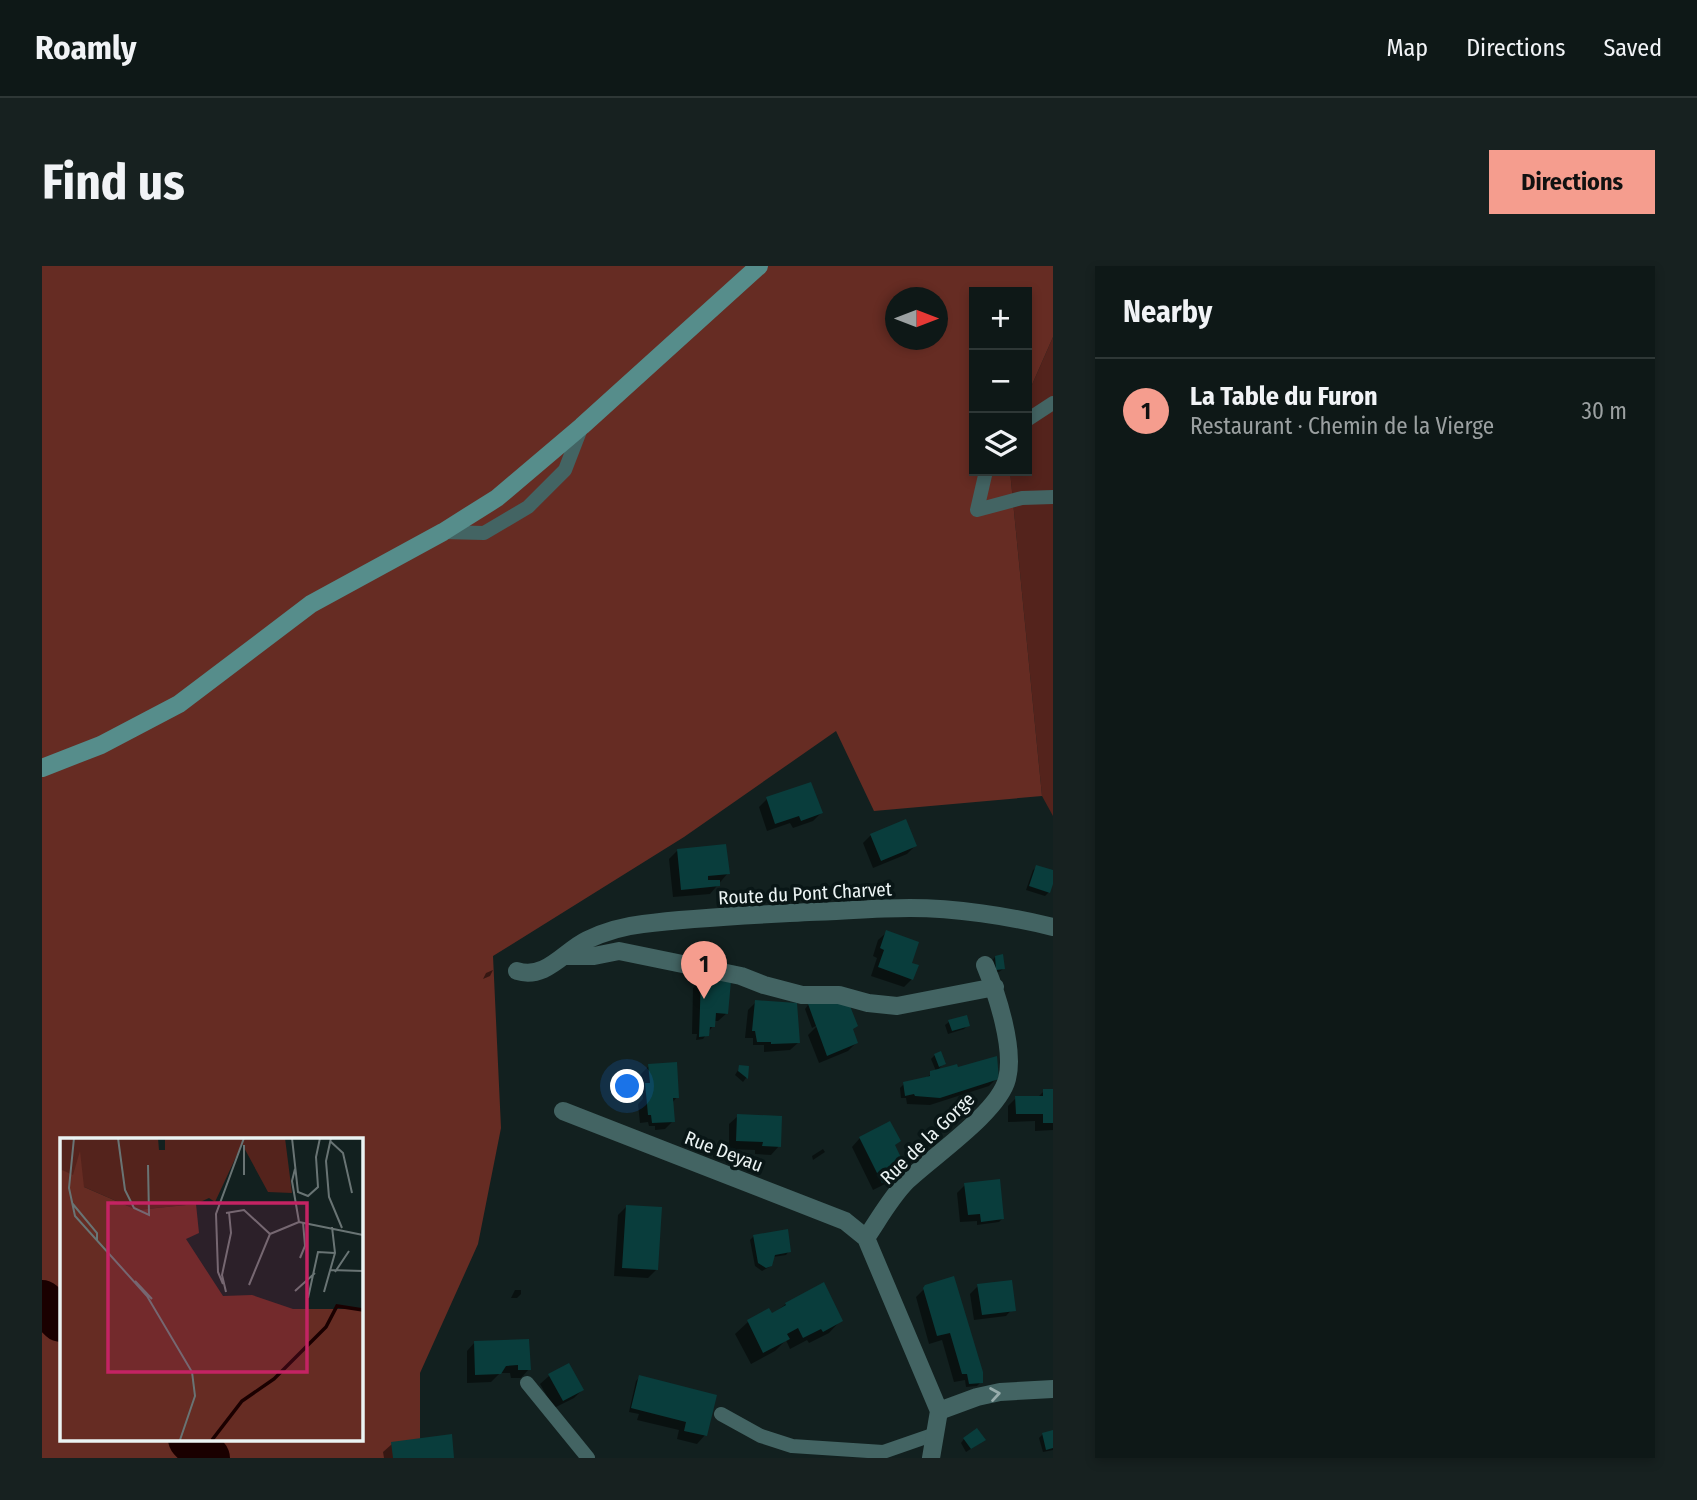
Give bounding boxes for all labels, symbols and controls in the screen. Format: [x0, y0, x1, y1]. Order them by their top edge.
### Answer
text: Roamly [35, 28, 136, 68]
text: Map [1387, 34, 1428, 62]
text: Directions [1466, 34, 1565, 62]
text: Saved [1603, 34, 1662, 62]
button: Directions [1489, 150, 1655, 214]
text: Find us [42, 153, 185, 212]
north arrow [885, 287, 948, 350]
map controls [969, 287, 1032, 476]
button: + [969, 287, 1032, 350]
text: Nearby [1123, 294, 1212, 330]
button: − [969, 350, 1032, 413]
text: La Table du Furon [1190, 381, 1378, 412]
text: 1 [1141, 397, 1151, 425]
text: 30 m [1582, 397, 1627, 425]
text: Restaurant · Chemin de la Vierge [1190, 412, 1494, 440]
button: layers [969, 413, 1032, 476]
street label: Route du Pont Charvet [718, 877, 893, 910]
pin: 1 [681, 941, 727, 999]
your location [610, 1069, 644, 1103]
street label: Rue de la Gorge [875, 1088, 979, 1189]
street label: Rue Deyau [681, 1126, 766, 1177]
inset map [60, 1138, 362, 1440]
one-way arrow [989, 1387, 1001, 1402]

